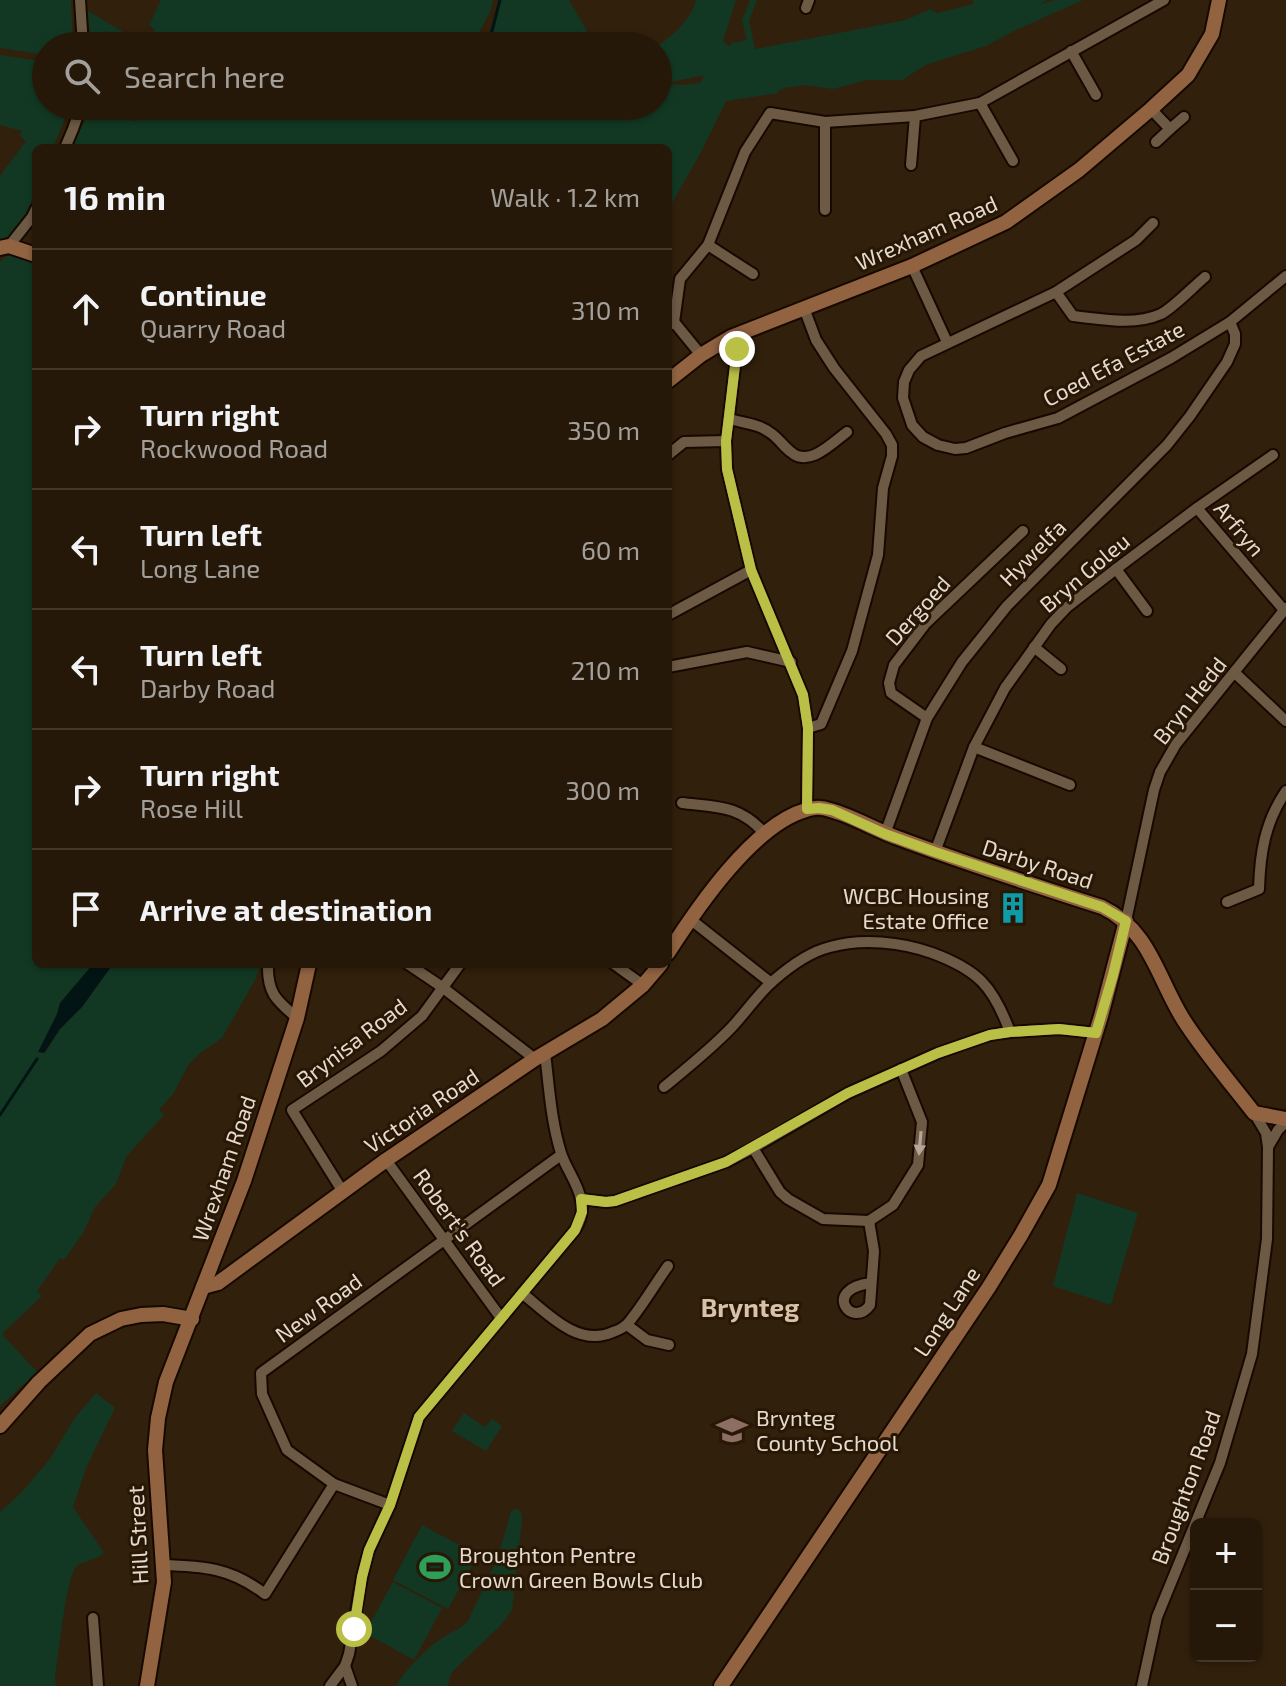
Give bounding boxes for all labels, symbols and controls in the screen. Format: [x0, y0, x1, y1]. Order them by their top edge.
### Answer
search box [32, 32, 672, 120]
icon: search [60, 54, 104, 98]
text: Search here [124, 58, 285, 94]
text: 16 min [64, 176, 166, 217]
text: Walk · 1.2 km [490, 181, 640, 212]
street label: Wrexham Road [851, 189, 1001, 275]
text: Continue [140, 276, 267, 312]
icon: ahead [64, 287, 108, 331]
text: 310 m [571, 294, 640, 325]
text: Quarry Road [140, 312, 286, 343]
street label: Coed Efa Estate [1038, 315, 1188, 411]
route end [719, 331, 755, 367]
text: Turn right [140, 396, 280, 432]
icon: right [64, 407, 108, 451]
text: 350 m [567, 414, 640, 445]
text: Rockwood Road [140, 432, 328, 463]
street label: Arfryn [1209, 495, 1271, 561]
street label: Hywelfa [993, 513, 1071, 591]
text: Turn left [140, 516, 262, 552]
icon: left [64, 527, 108, 571]
street label: Bryn Goleu [1034, 527, 1134, 617]
text: 60 m [581, 534, 640, 565]
text: Long Lane [140, 552, 260, 583]
street label: Dergoed [879, 570, 955, 650]
text: Turn left [140, 636, 262, 672]
icon: left [64, 647, 108, 691]
street label: Bryn Hedd [1147, 651, 1231, 749]
text: 210 m [571, 654, 640, 685]
text: Darby Road [140, 672, 276, 703]
text: Turn right [140, 756, 280, 792]
icon: right [64, 767, 108, 811]
text: 300 m [566, 774, 640, 805]
text: Rose Hill [140, 792, 243, 823]
street label: Darby Road [979, 833, 1097, 893]
place label: WCBC Housing Estate Office [843, 882, 989, 933]
icon: arrive [64, 887, 108, 931]
text: Arrive at destination [140, 891, 432, 927]
building icon: WCBC Housing Estate Office [996, 891, 1030, 925]
street label: Brynisa Road [291, 992, 411, 1092]
street label: Victoria Road [359, 1062, 483, 1158]
street label: Wrexham Road [186, 1092, 260, 1244]
one-way arrow [913, 1131, 926, 1156]
street label: Robert's Road [409, 1163, 511, 1291]
street label: Long Lane [907, 1261, 985, 1361]
street label: New Road [270, 1267, 366, 1347]
district label: Brynteg [701, 1291, 799, 1323]
place label: Brynteg County School [756, 1404, 899, 1455]
street label: Broughton Road [1145, 1407, 1225, 1567]
school or university icon: Brynteg County School [715, 1413, 749, 1447]
street label: Hill Street [121, 1485, 153, 1585]
map controls [1190, 1518, 1262, 1662]
button: + [1190, 1518, 1262, 1590]
place label: Broughton Pentre Crown Green Bowls Club [459, 1541, 703, 1592]
sports icon: Broughton Pentre Crown Green Bowls Club [418, 1550, 452, 1584]
button: − [1190, 1590, 1262, 1662]
route start [336, 1611, 372, 1647]

